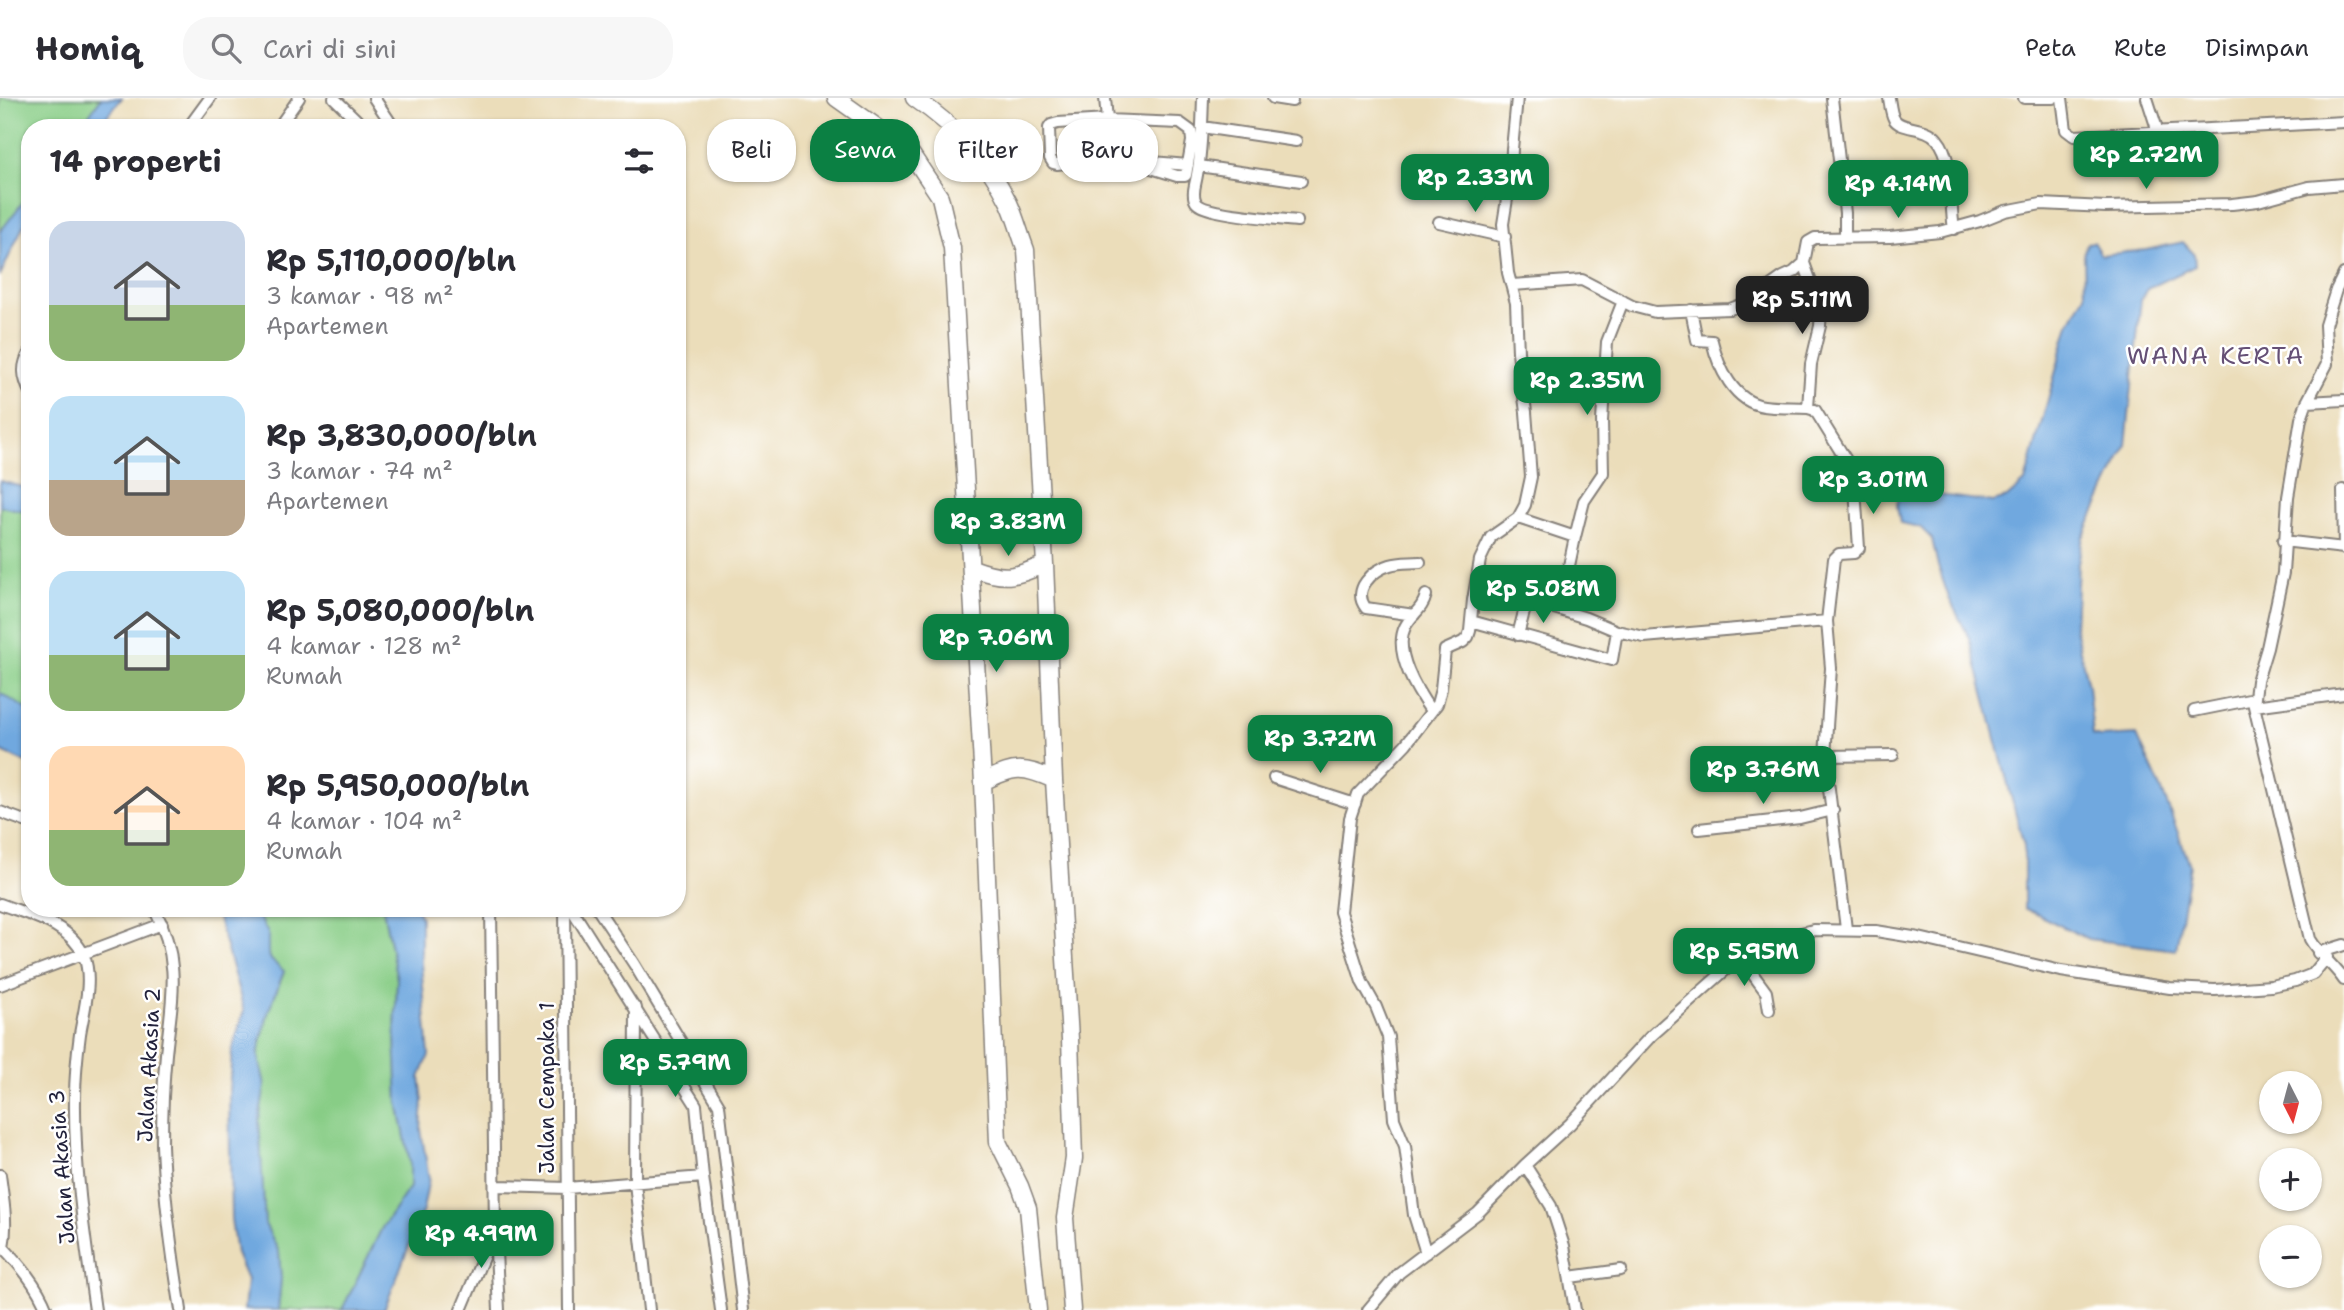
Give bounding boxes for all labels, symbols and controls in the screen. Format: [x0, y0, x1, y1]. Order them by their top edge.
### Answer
search box [183, 17, 673, 80]
text: Homiq [35, 26, 141, 71]
icon: search [207, 29, 245, 67]
text: Cari di sini [263, 31, 397, 66]
text: Peta [2025, 32, 2076, 64]
text: Rute [2114, 32, 2167, 64]
text: Disimpan [2205, 32, 2309, 64]
chip: Beli [707, 119, 796, 182]
chip: Sewa [810, 119, 920, 182]
chip: Filter [934, 119, 1043, 182]
chip: Baru [1057, 119, 1158, 182]
pin: Rp 2.72M [2074, 132, 2218, 191]
text: Rp 2.72M [2089, 139, 2203, 169]
text: 14 properti [49, 141, 222, 182]
icon: filters [620, 142, 658, 180]
pin: Rp 2.33M [1403, 155, 1547, 214]
pin: Rp 4.14M [1826, 160, 1970, 220]
text: Rp 2.33M [1417, 162, 1533, 192]
text: Rp 4.14M [1844, 168, 1952, 198]
text: Rp 5,110,000/bln [266, 240, 516, 281]
icon: home [105, 249, 189, 333]
pin: Rp 5.11M [1730, 276, 1874, 336]
text: 3 kamar · 98 m² [266, 281, 454, 311]
text: Rp 5.11M [1752, 284, 1852, 314]
text: Apartemen [266, 311, 389, 341]
district label: WANA KERTA [2127, 340, 2305, 372]
pin: Rp 2.35M [1515, 358, 1659, 417]
text: Rp 2.35M [1530, 365, 1644, 395]
text: Rp 3,830,000/bln [266, 415, 537, 456]
icon: home [105, 424, 189, 508]
text: 3 kamar · 74 m² [266, 456, 453, 486]
pin: Rp 3.01M [1801, 456, 1945, 516]
text: Rp 3.01M [1818, 464, 1928, 494]
text: Apartemen [266, 486, 389, 516]
pin: Rp 3.83M [936, 498, 1080, 558]
text: Rp 3.83M [950, 506, 1066, 536]
pin: Rp 5.08M [1471, 566, 1615, 625]
text: Rp 5.08M [1486, 573, 1600, 603]
text: Rp 5,080,000/bln [266, 590, 534, 631]
icon: home [105, 599, 189, 683]
pin: Rp 7.06M [924, 614, 1068, 674]
text: Rp 7.06M [939, 622, 1053, 652]
text: 4 kamar · 128 m² [266, 631, 462, 661]
text: Rumah [266, 661, 343, 691]
pin: Rp 3.72M [1248, 716, 1392, 775]
text: Rp 3.72M [1264, 723, 1376, 753]
pin: Rp 3.76M [1691, 746, 1835, 806]
text: Rp 3.76M [1706, 754, 1820, 784]
text: Rp 5,950,000/bln [266, 765, 530, 806]
icon: home [105, 774, 189, 858]
text: 4 kamar · 104 m² [266, 806, 462, 836]
text: Rumah [266, 836, 343, 866]
pin: Rp 5.95M [1672, 928, 1816, 988]
text: Rp 5.95M [1689, 936, 1799, 966]
street label: Jalan Akasia 2 [131, 987, 167, 1143]
street label: Jalan Cempaka 1 [533, 1002, 561, 1174]
pin: Rp 5.79M [603, 1040, 747, 1099]
text: Rp 5.79M [619, 1047, 731, 1077]
north arrow [2259, 1071, 2322, 1134]
map controls [2259, 1071, 2322, 1288]
street label: Jalan Akasia 3 [43, 1089, 81, 1245]
button: + [2259, 1148, 2322, 1211]
pin: Rp 4.99M [409, 1210, 553, 1270]
text: Rp 4.99M [425, 1218, 537, 1248]
button: − [2259, 1225, 2322, 1288]

